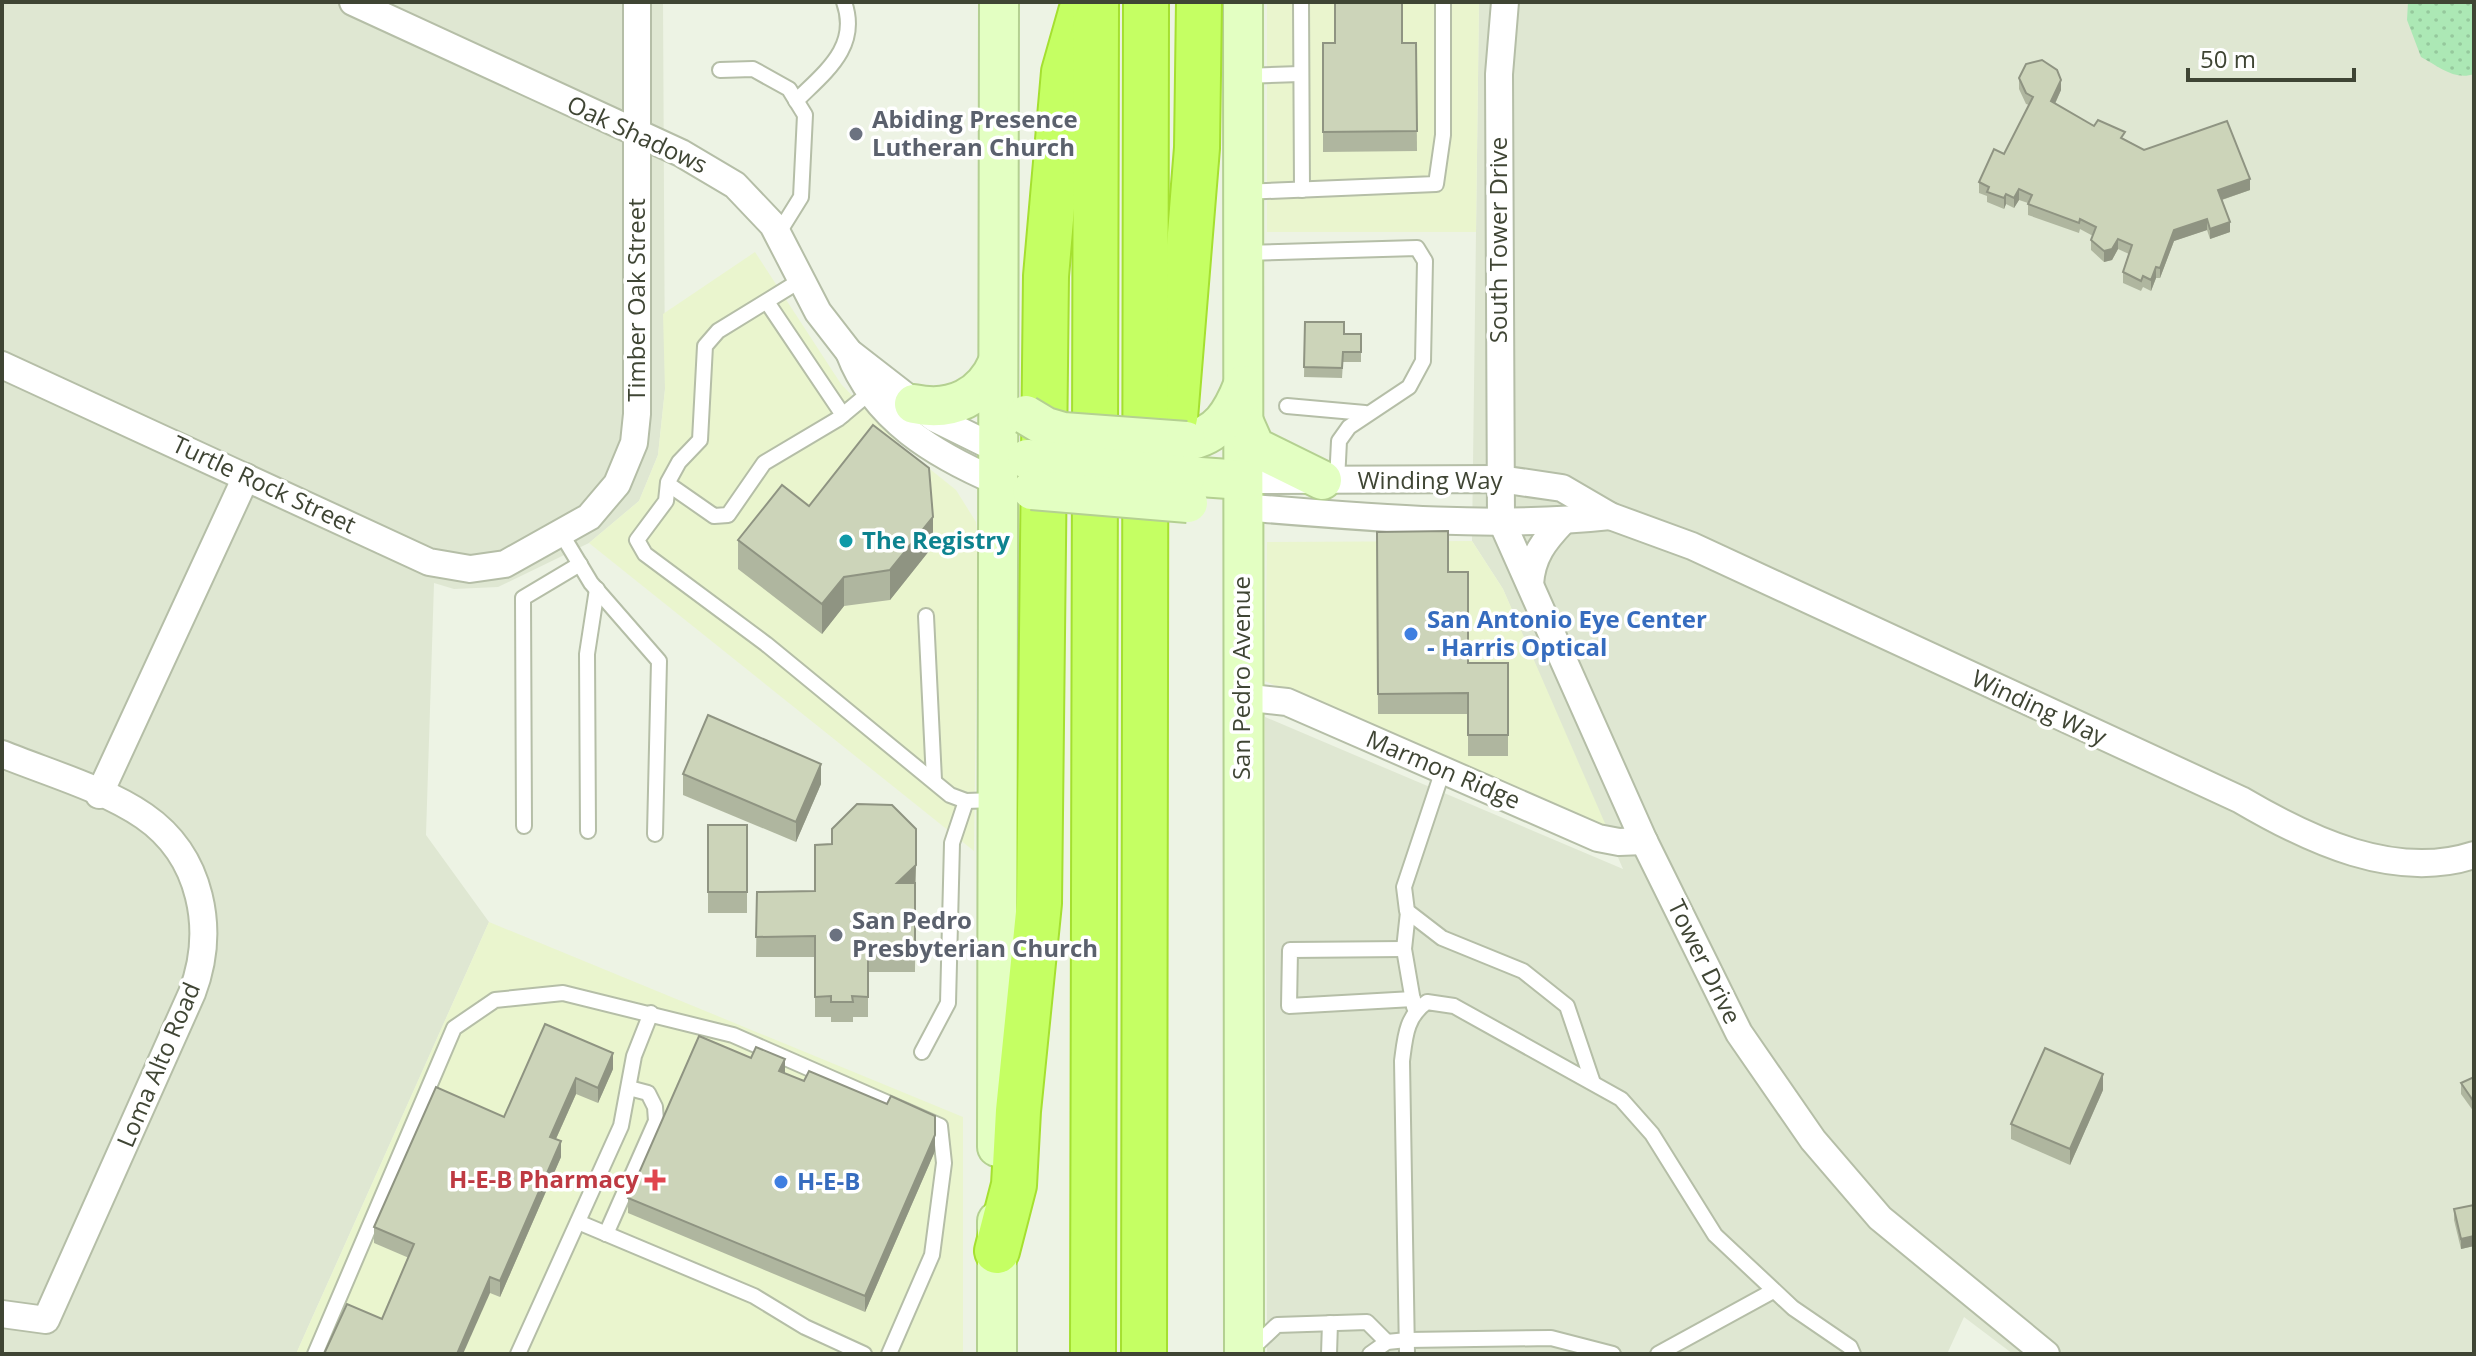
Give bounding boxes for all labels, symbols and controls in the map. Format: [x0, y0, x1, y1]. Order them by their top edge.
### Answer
scale bar [2188, 32, 2354, 82]
text: 50 m [2200, 42, 2256, 75]
street label: Oak Shadows [562, 87, 713, 181]
place label: Abiding Presence Lutheran Church [872, 102, 1078, 163]
marker: Abiding Presence Lutheran Church [847, 125, 865, 143]
street label: South Tower Drive [1481, 137, 1514, 343]
street label: Timber Oak Street [619, 198, 652, 402]
street label: Turtle Rock Street [168, 427, 362, 541]
street label: Winding Way [1357, 463, 1504, 496]
place label: The Registry [862, 523, 1010, 556]
marker: The Registry [837, 532, 855, 550]
street label: San Pedro Avenue [1224, 576, 1257, 780]
place label: San Antonio Eye Center - Harris Optical [1427, 602, 1707, 663]
marker: San Antonio Eye Center - Harris Optical [1402, 625, 1420, 643]
street label: Winding Way [1967, 661, 2113, 753]
street label: Marmon Ridge [1361, 721, 1526, 816]
street label: Tower Drive [1661, 894, 1750, 1029]
place label: San Pedro Presbyterian Church [852, 903, 1098, 964]
marker: San Pedro Presbyterian Church [827, 926, 845, 944]
street label: Loma Alto Road [108, 977, 207, 1152]
place label: H-E-B Pharmacy [449, 1162, 639, 1195]
place label: H-E-B [797, 1164, 860, 1197]
marker: H-E-B Pharmacy [646, 1171, 664, 1189]
marker: H-E-B [772, 1173, 790, 1191]

